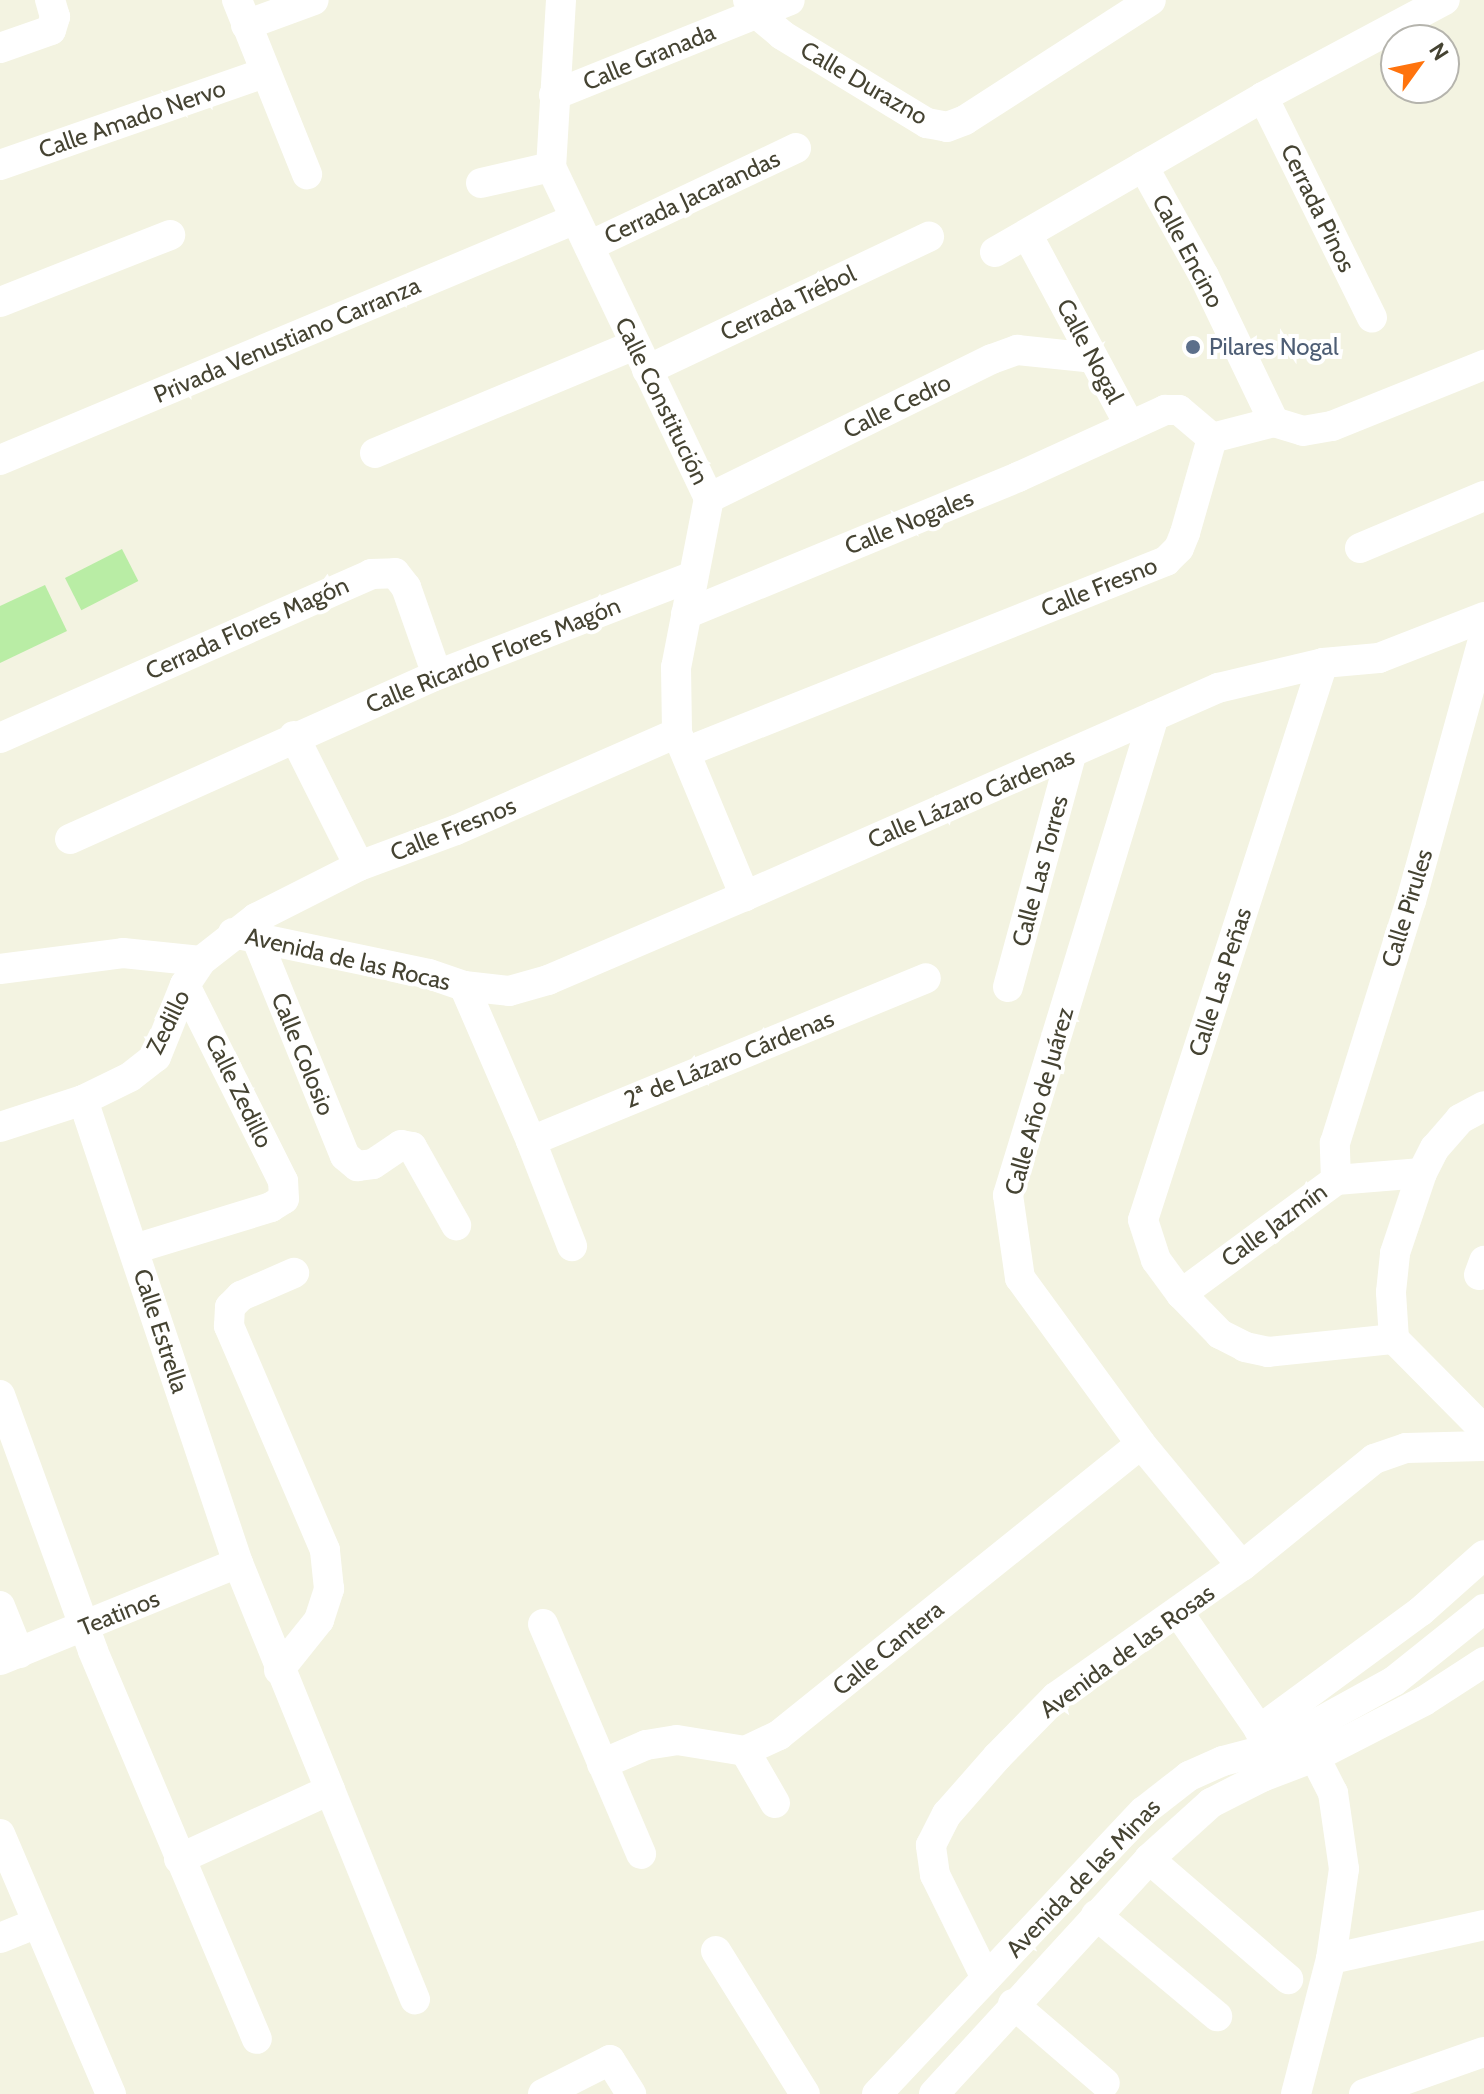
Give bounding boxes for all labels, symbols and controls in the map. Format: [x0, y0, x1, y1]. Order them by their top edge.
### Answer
street label: Calle Granada [579, 17, 719, 97]
north arrow [1380, 24, 1460, 104]
street label: Calle Durazno [795, 35, 933, 131]
text: N [1423, 38, 1454, 66]
street label: Calle Amado Nervo [35, 74, 229, 164]
street label: Cerrada Pinos [1275, 139, 1361, 277]
street label: Cerrada Jacarandas [600, 144, 784, 250]
street label: Calle Encino [1146, 189, 1230, 313]
street label: Cerrada Trébol [716, 259, 860, 347]
street label: Privada Venustiano Carranza [149, 271, 425, 409]
street label: Calle Nogal [1051, 294, 1129, 408]
street label: Calle Constitución [609, 313, 715, 489]
place label: Pilares Nogal [1209, 333, 1339, 361]
marker: Pilares Nogal [1184, 338, 1202, 356]
street label: Calle Cedro [839, 368, 955, 444]
street label: Calle Nogales [840, 483, 978, 561]
street label: Calle Fresno [1037, 551, 1161, 623]
street label: Cerrada Flores Magón [141, 570, 353, 686]
street label: Calle Ricardo Flores Magón [362, 591, 624, 719]
street label: Calle Lázaro Cárdenas [863, 741, 1079, 855]
street label: Calle Fresnos [386, 791, 520, 867]
street label: Calle Las Torres [1006, 792, 1074, 950]
street label: Calle Pirules [1375, 846, 1439, 970]
street label: Calle Las Peñas [1182, 904, 1258, 1060]
street label: Avenida de las Rocas [243, 921, 453, 997]
street label: Zedillo [140, 985, 196, 1059]
street label: Calle Colosio [265, 988, 341, 1120]
street label: 2ª de Lázaro Cárdenas [620, 1004, 838, 1114]
street label: Calle Año de Juárez [998, 1004, 1080, 1198]
street label: Calle Zedillo [199, 1030, 279, 1152]
street label: Calle Jazmín [1216, 1177, 1332, 1273]
street label: Calle Estrella [127, 1265, 195, 1397]
street label: Avenida de las Rosas [1034, 1578, 1220, 1724]
street label: Teatinos [75, 1584, 163, 1642]
street label: Calle Cantera [827, 1595, 949, 1701]
street label: Avenida de las Minas [1000, 1793, 1166, 1963]

